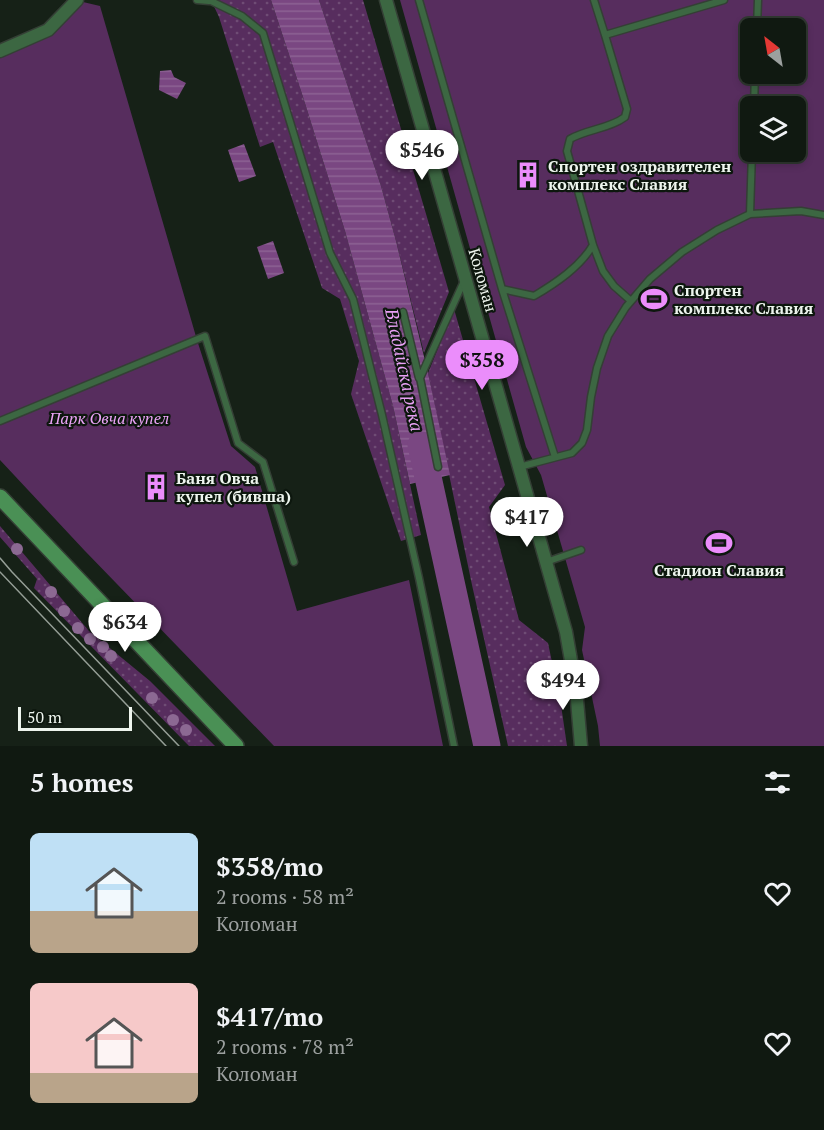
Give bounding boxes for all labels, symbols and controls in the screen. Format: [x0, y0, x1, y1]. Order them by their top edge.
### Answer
north arrow [740, 18, 806, 84]
map controls [740, 18, 806, 162]
button: layers [740, 96, 806, 162]
pin: $546 [386, 130, 458, 181]
text: $546 [399, 136, 445, 163]
place label: Спортен оздравителен комплекс Славия [548, 155, 732, 195]
building icon: Спортен оздравителен комплекс Славия [513, 160, 543, 190]
street label: Коломан [463, 246, 503, 315]
place label: Спортен комплекс Славия [674, 279, 813, 319]
sports icon: Спортен комплекс Славия [639, 284, 669, 314]
water label: Владайска река [380, 305, 430, 434]
pin: $358 [446, 340, 518, 391]
text: $358 [459, 346, 505, 373]
park label: Парк Овча купел [48, 407, 169, 429]
place label: Баня Овча купел (бивша) [176, 467, 291, 507]
building icon: Баня Овча купел (бивша) [141, 472, 171, 502]
pin: $417 [491, 497, 563, 548]
text: $417 [504, 503, 550, 530]
sports icon: Стадион Славия [704, 528, 734, 558]
place label: Стадион Славия [654, 559, 784, 581]
pin: $634 [89, 602, 161, 653]
text: $634 [102, 608, 148, 635]
pin: $494 [527, 660, 599, 711]
text: $494 [540, 666, 586, 693]
scale bar [18, 704, 132, 732]
text: 50 m [27, 706, 62, 728]
text: 5 homes [30, 765, 134, 799]
icon: filters [761, 766, 794, 799]
text: $358/mo [216, 849, 323, 883]
icon: home [78, 857, 150, 929]
icon: heart [761, 877, 794, 910]
text: 2 rooms · 58 m² [216, 883, 354, 910]
text: Коломан [216, 910, 298, 937]
text: $417/mo [216, 999, 323, 1033]
icon: home [78, 1007, 150, 1079]
icon: heart [761, 1027, 794, 1060]
text: 2 rooms · 78 m² [216, 1033, 354, 1060]
text: Коломан [216, 1060, 298, 1087]

